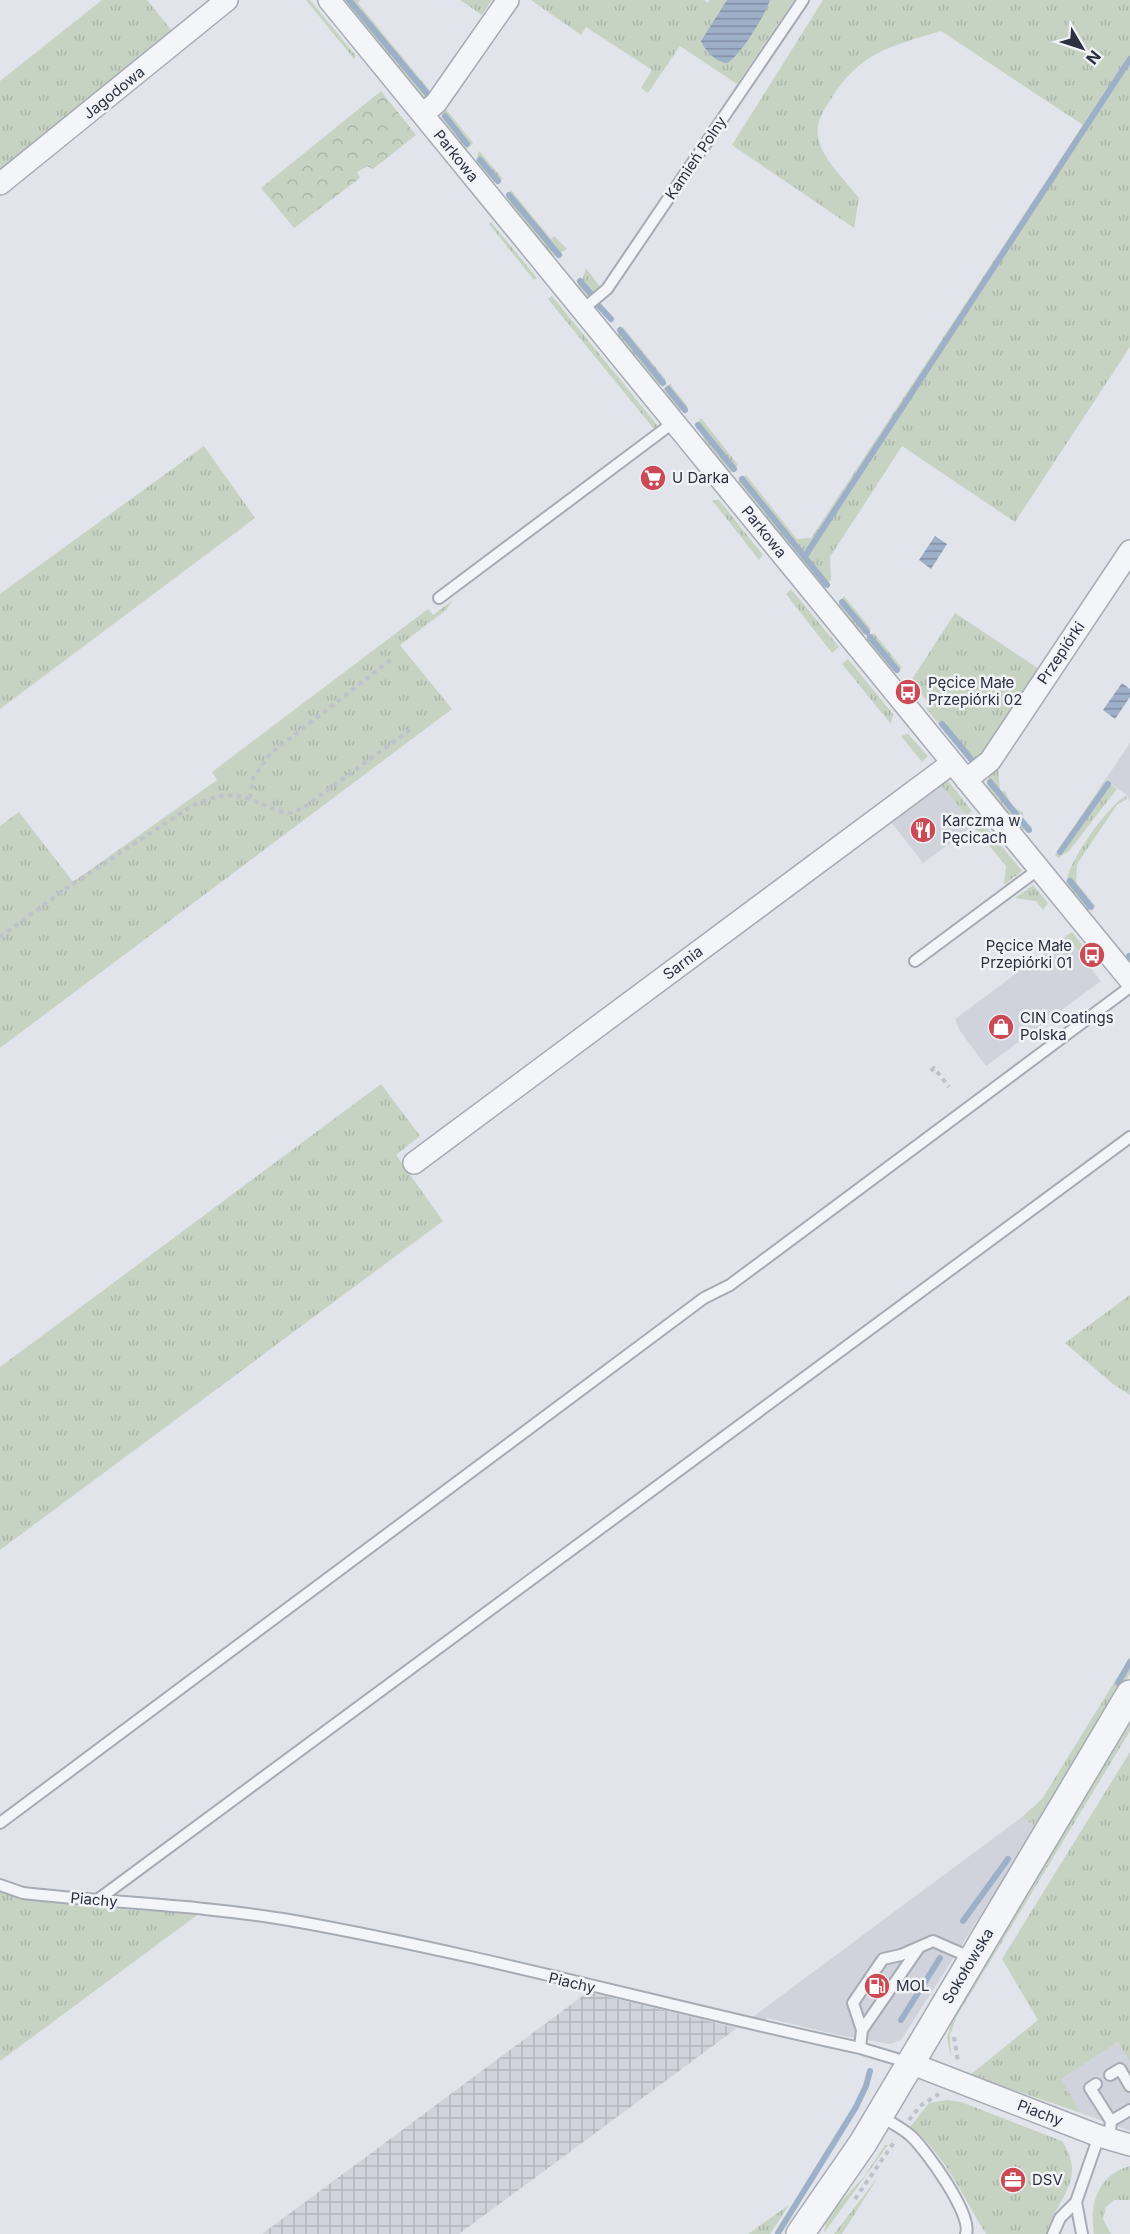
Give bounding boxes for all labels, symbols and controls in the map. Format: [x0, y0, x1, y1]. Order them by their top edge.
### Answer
north arrow [1052, 18, 1112, 78]
text: N [1082, 46, 1105, 68]
street label: Jagodowa [79, 62, 148, 123]
street label: Kamień Polny [661, 112, 731, 203]
street label: Parkowa [430, 126, 483, 185]
supermarket icon: U Darka [638, 463, 668, 493]
place label: U Darka [672, 468, 729, 487]
street label: Parkowa [738, 502, 791, 561]
street label: Przepiórki [1033, 618, 1088, 688]
place label: Pęcice Małe Przepiórki 02 [928, 673, 1022, 709]
bus stop icon: Pęcice Małe Przepiórki 02 [893, 677, 923, 707]
place label: Karczma w Pęcicach [942, 811, 1021, 847]
restaurant icon: Karczma w Pęcicach [908, 815, 938, 845]
place label: Pęcice Małe Przepiórki 01 [981, 936, 1072, 972]
bus stop icon: Pęcice Małe Przepiórki 01 [1077, 940, 1107, 970]
street label: Sarnia [659, 942, 706, 984]
place label: CIN Coatings Polska [1020, 1008, 1114, 1044]
shop icon: CIN Coatings Polska [986, 1012, 1016, 1042]
street label: Piachy [70, 1888, 119, 1911]
street label: Sokołowska [938, 1925, 998, 2007]
street label: Piachy [547, 1968, 598, 1997]
fuel station icon: MOL [862, 1971, 892, 2001]
place label: MOL [896, 1976, 930, 1995]
street label: Piachy [1015, 2095, 1066, 2130]
office icon: DSV [998, 2165, 1028, 2195]
place label: DSV [1032, 2170, 1063, 2189]

